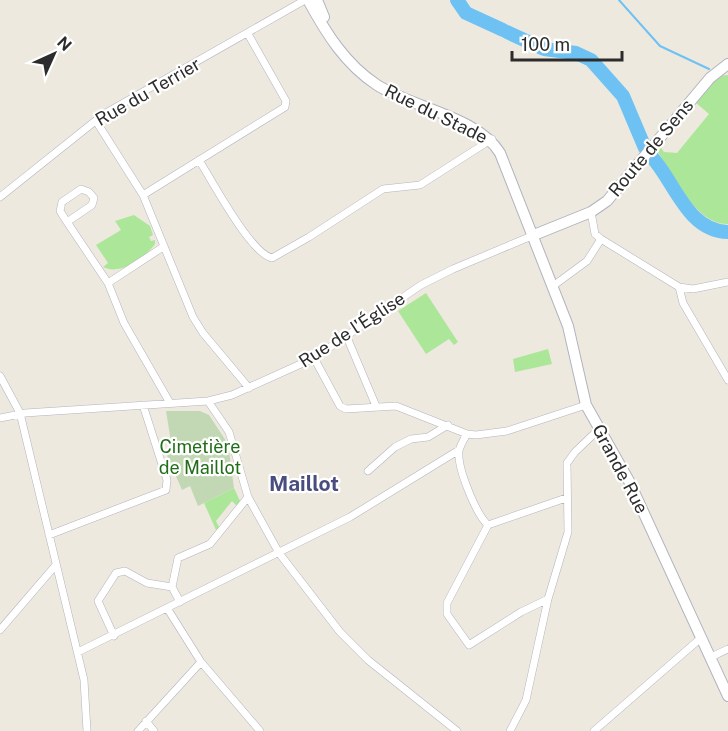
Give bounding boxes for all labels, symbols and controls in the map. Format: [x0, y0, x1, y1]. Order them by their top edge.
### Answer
north arrow [24, 24, 84, 84]
scale bar [512, 24, 622, 62]
text: N [53, 33, 75, 55]
text: 100 m [521, 34, 570, 55]
street label: Rue du Terrier [92, 53, 204, 130]
street label: Rue du Stade [381, 80, 491, 147]
street label: Route de Sens [604, 95, 697, 201]
street label: Rue de l'Église [294, 287, 409, 372]
street label: Grande Rue [588, 421, 653, 517]
park label: Cimetière de Maillot [159, 436, 241, 478]
district label: Maillot [269, 471, 339, 496]

